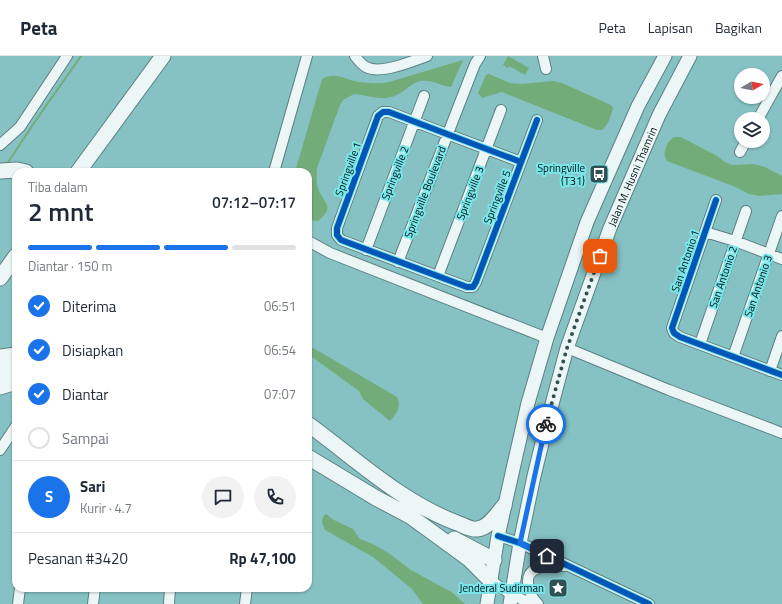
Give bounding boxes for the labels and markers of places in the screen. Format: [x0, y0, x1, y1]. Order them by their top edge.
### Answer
place label: Springville (T31) [537, 160, 585, 189]
bus stop icon: Springville (T31) [588, 163, 610, 185]
pin [583, 239, 617, 273]
pin [530, 539, 564, 573]
place icon: Jenderal Sudirman [547, 577, 569, 599]
place label: Jenderal Sudirman [459, 580, 544, 596]

